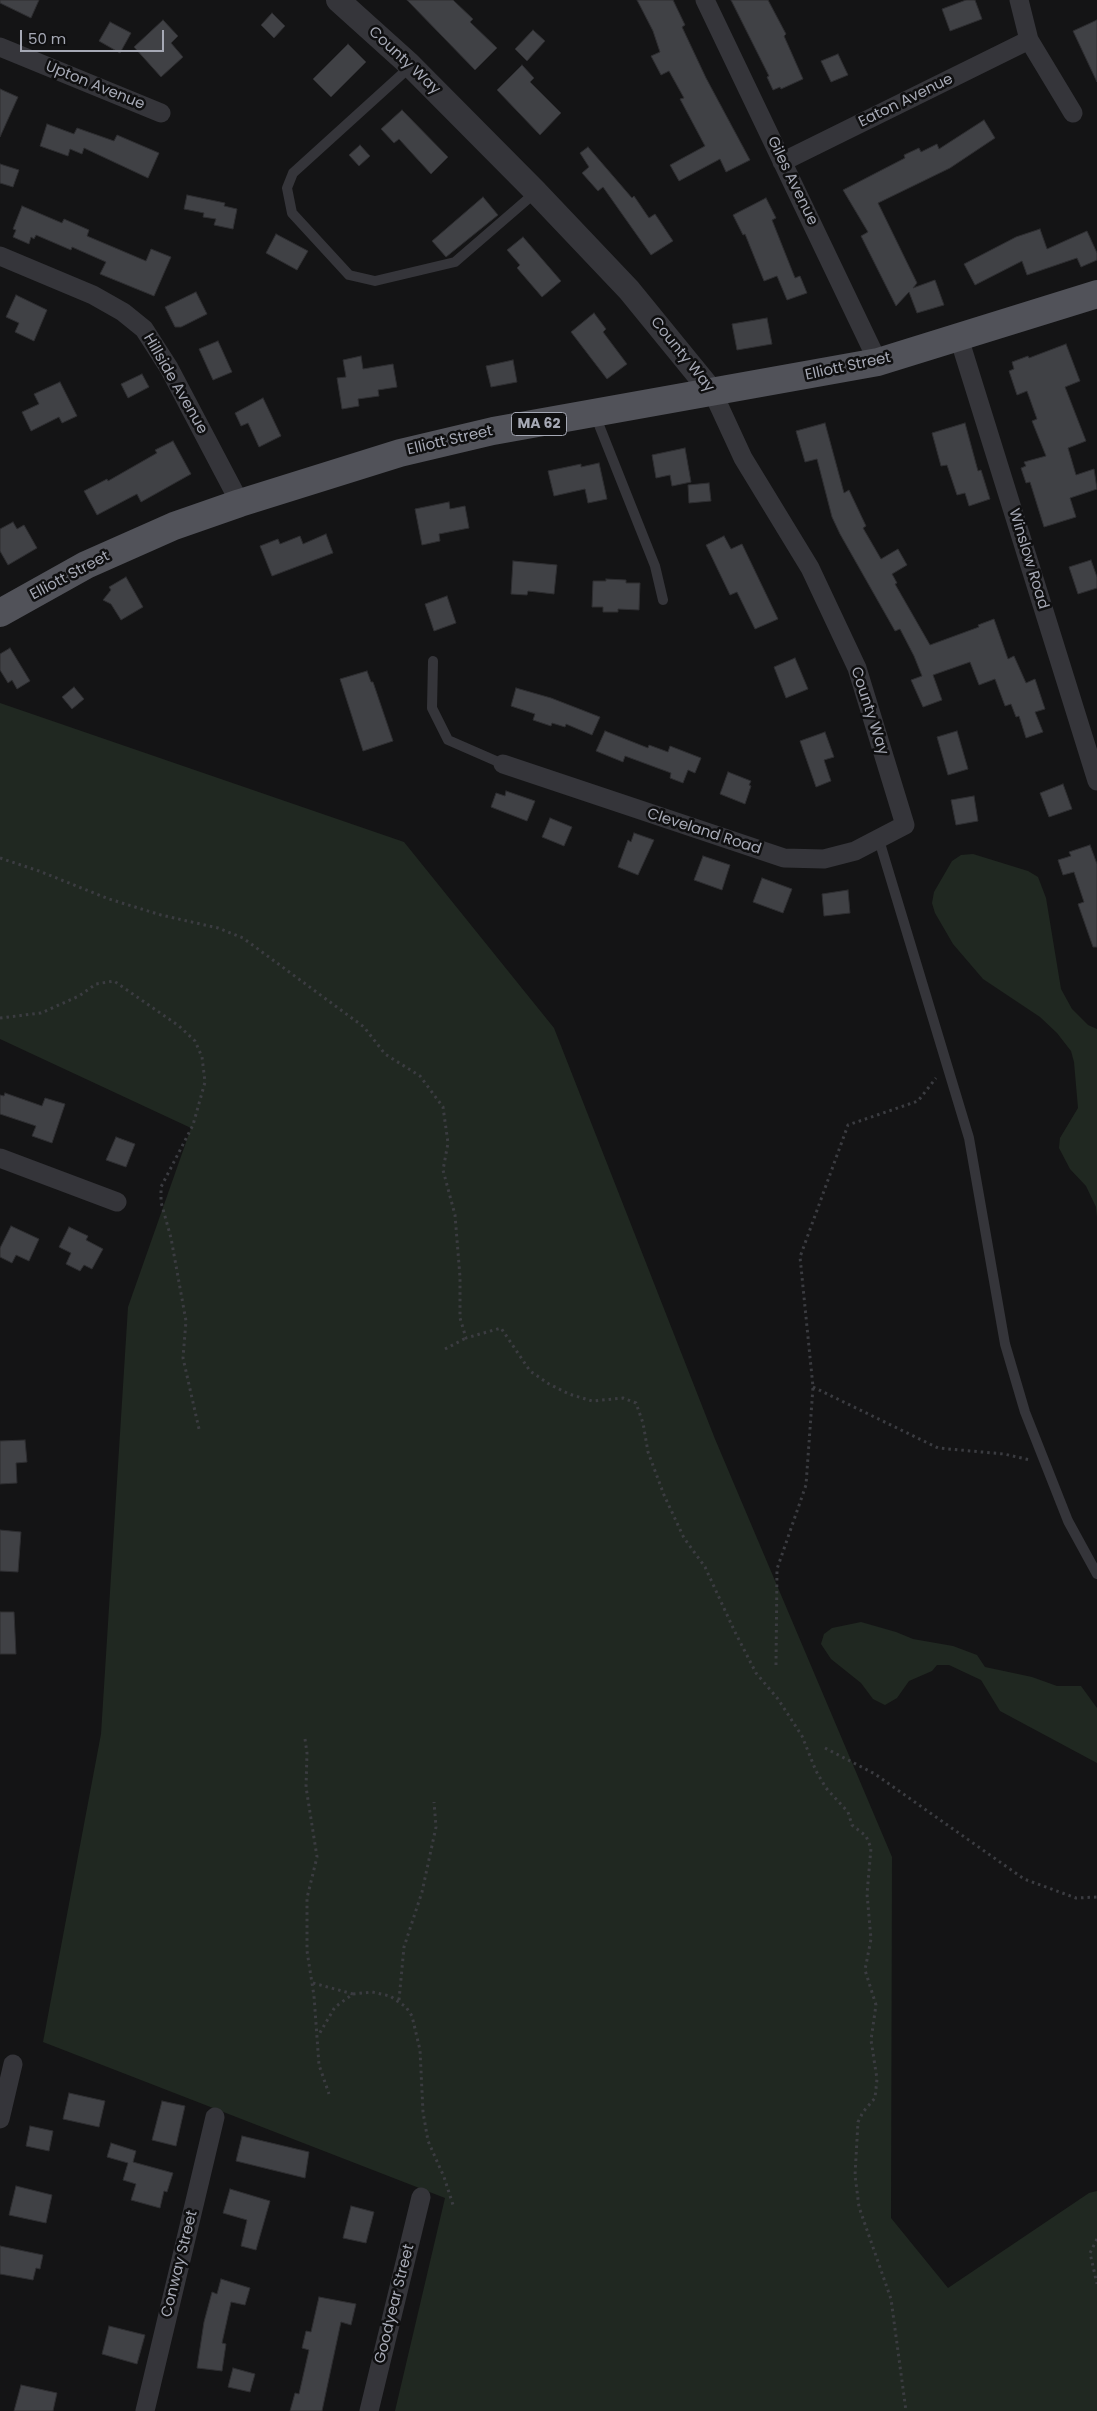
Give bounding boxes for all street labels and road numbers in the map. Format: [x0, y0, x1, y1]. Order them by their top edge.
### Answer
street label: County Way [364, 23, 444, 99]
street label: Upton Avenue [43, 58, 147, 114]
street label: Eaton Avenue [856, 70, 956, 132]
street label: Giles Avenue [763, 134, 821, 228]
street label: County Way [646, 314, 718, 396]
street label: Hillside Avenue [139, 331, 211, 437]
street label: Elliott Street [803, 349, 893, 385]
road number: MA 62 [512, 412, 566, 436]
street label: Elliott Street [405, 422, 495, 460]
street label: Winslow Road [1004, 506, 1052, 612]
street label: Elliott Street [27, 548, 113, 604]
street label: County Way [846, 665, 892, 757]
street label: Cleveland Road [645, 805, 763, 859]
street label: Conway Street [158, 2209, 202, 2319]
street label: Goodyear Street [371, 2242, 419, 2366]

